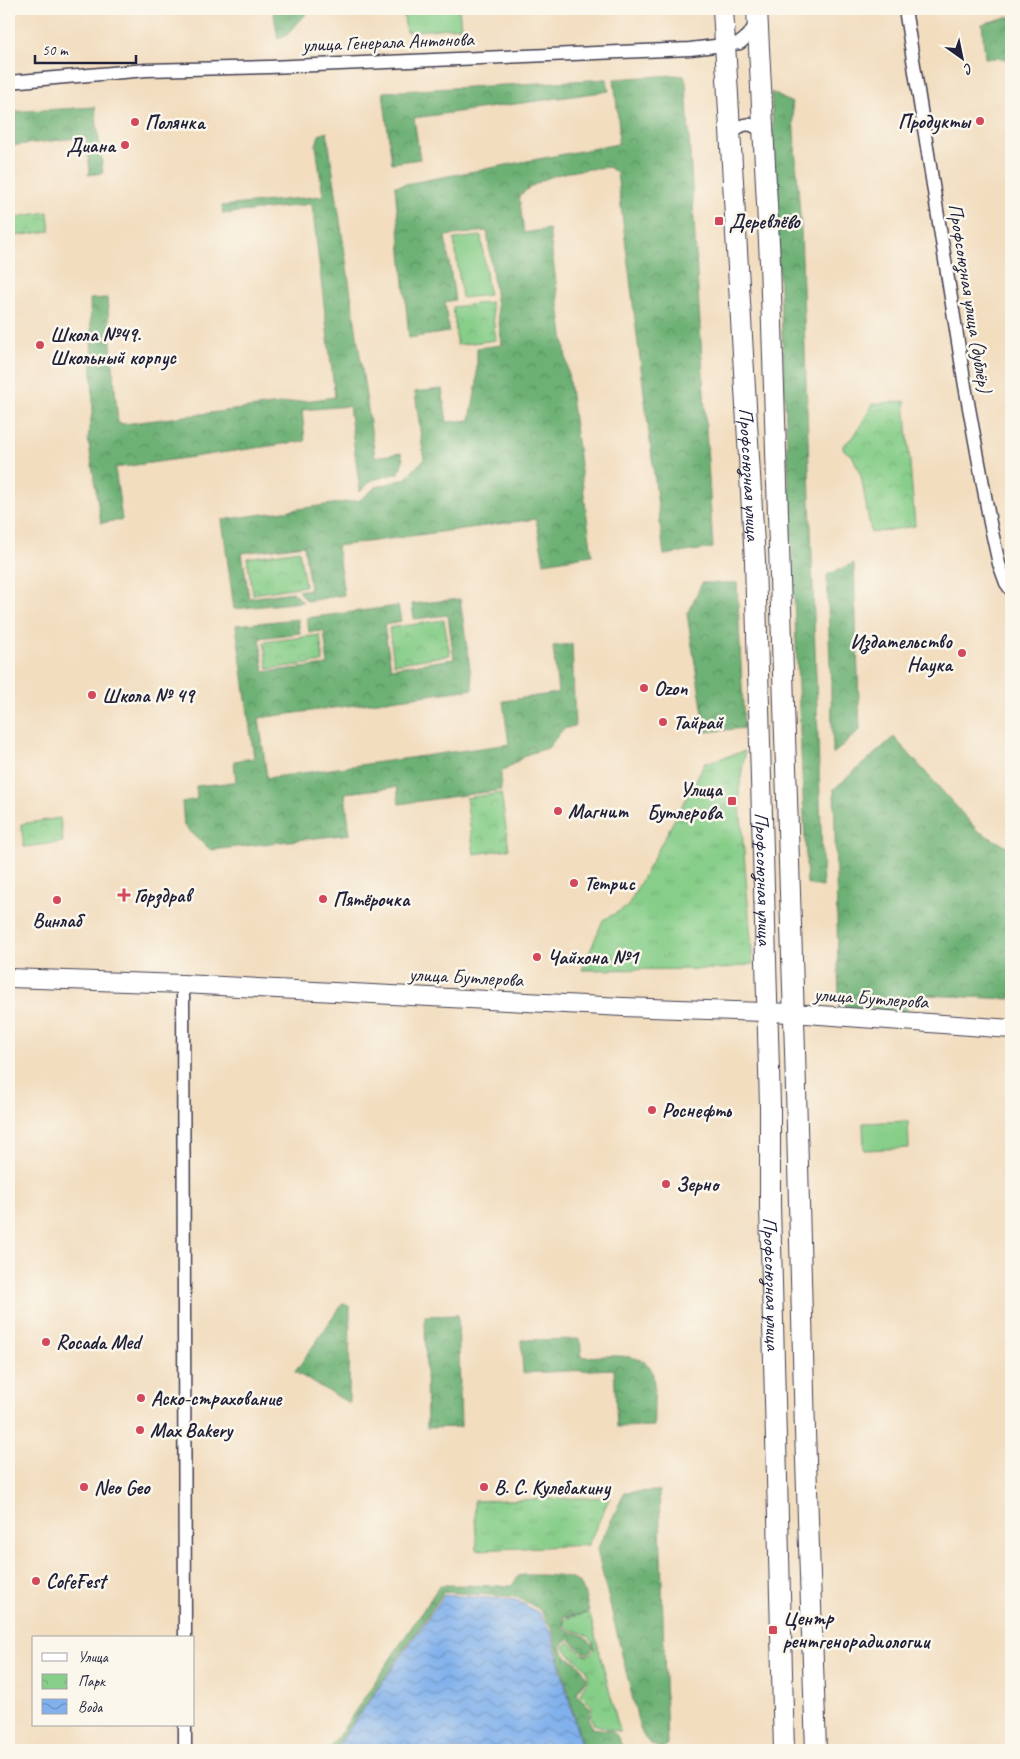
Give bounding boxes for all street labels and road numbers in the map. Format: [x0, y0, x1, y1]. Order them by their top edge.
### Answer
street label: улица Генерала Антонова [301, 26, 475, 58]
street label: Профсоюзная улица (дублёр) [942, 202, 997, 396]
street label: Профсоюзная улица [734, 407, 766, 543]
street label: Профсоюзная улица [749, 812, 778, 948]
street label: улица Бутлерова [407, 961, 525, 993]
street label: улица Бутлерова [812, 981, 930, 1015]
street label: Профсоюзная улица [758, 1217, 786, 1353]

